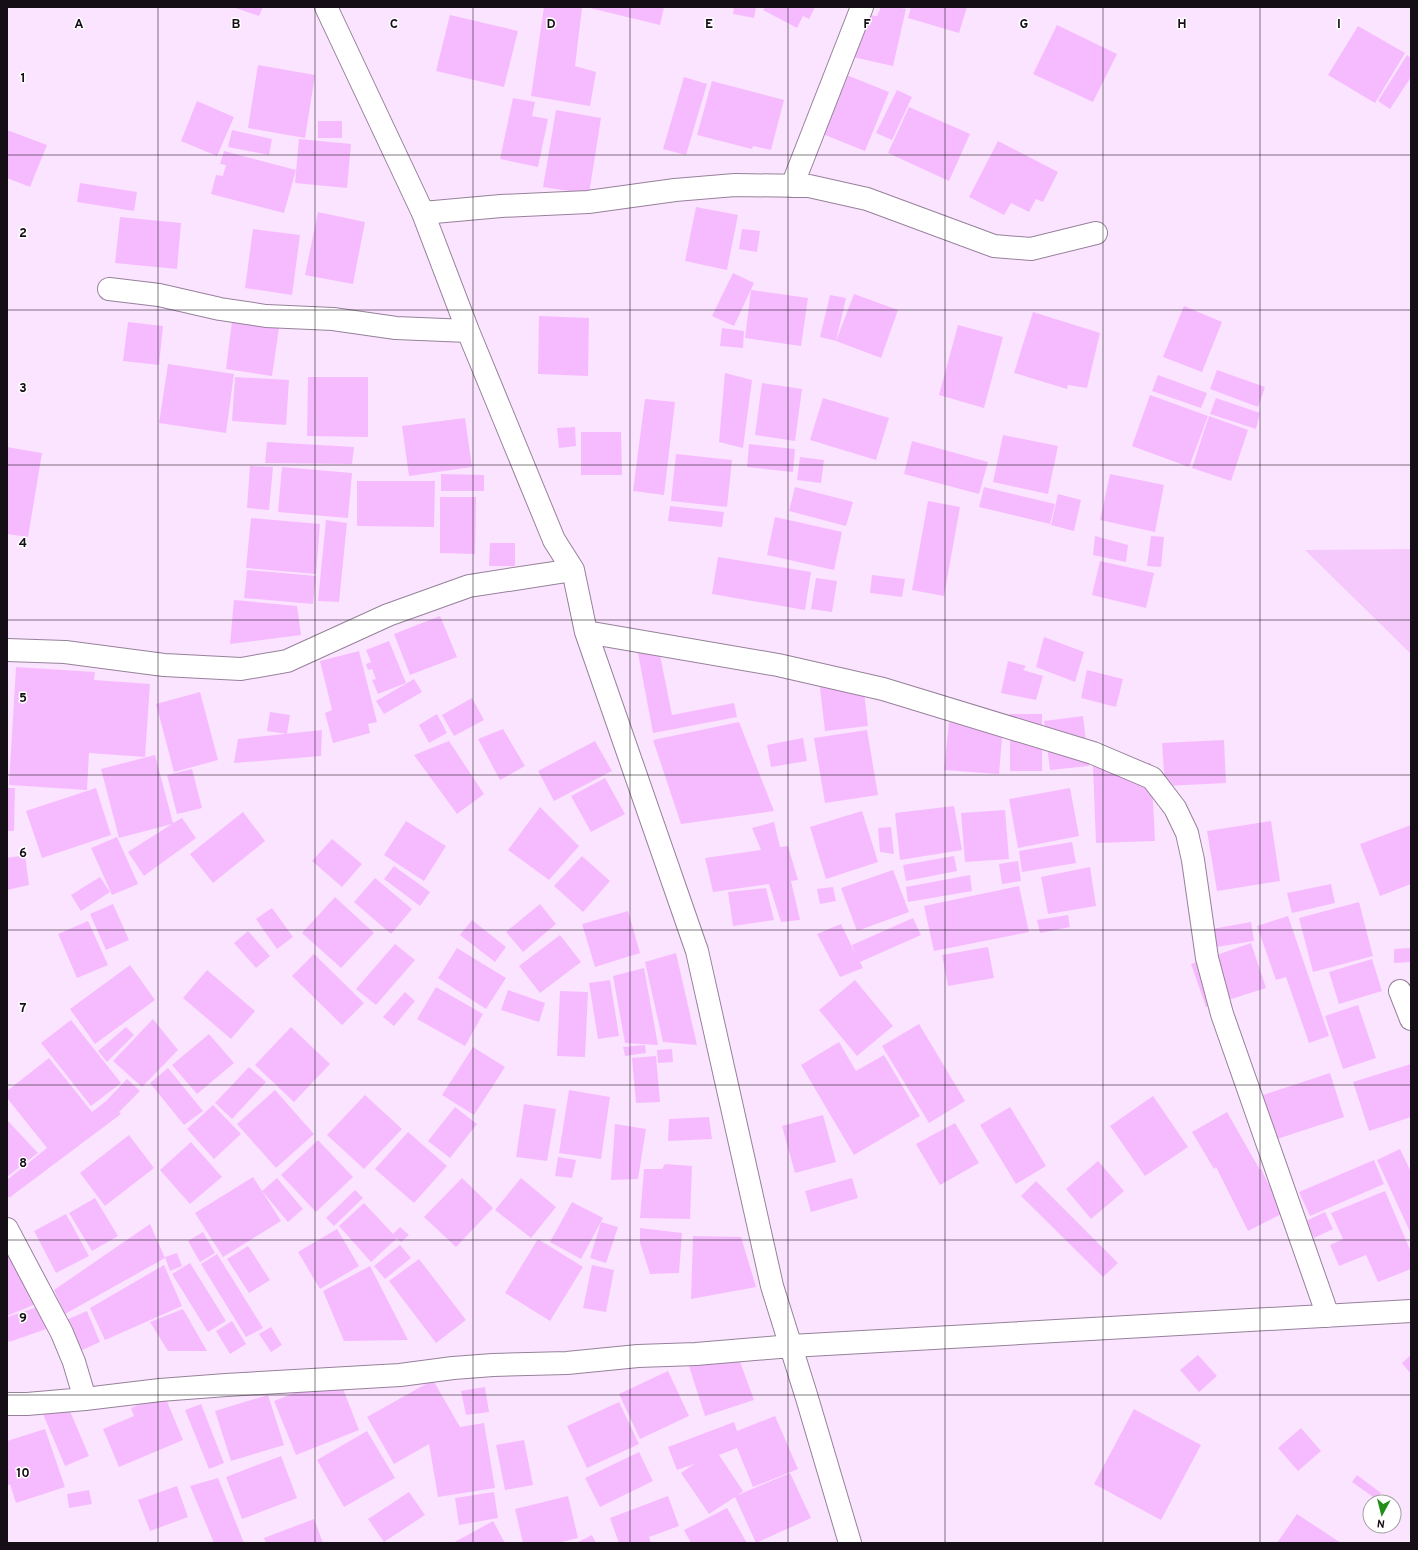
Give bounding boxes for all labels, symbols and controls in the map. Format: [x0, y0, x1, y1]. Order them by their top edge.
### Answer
text: A [74, 17, 84, 33]
text: B [232, 17, 241, 33]
text: C [390, 17, 398, 33]
text: D [546, 17, 556, 33]
text: E [705, 17, 713, 33]
text: F [863, 17, 871, 33]
text: G [1020, 17, 1029, 33]
text: H [1177, 17, 1187, 33]
text: I [1337, 17, 1341, 33]
text: 1 [20, 71, 26, 87]
text: 2 [19, 226, 27, 242]
text: 3 [19, 381, 27, 397]
text: 4 [19, 536, 27, 552]
text: 5 [19, 691, 27, 707]
text: 6 [19, 846, 27, 862]
text: 7 [20, 1001, 27, 1017]
text: 8 [19, 1156, 27, 1172]
text: 9 [19, 1311, 27, 1327]
text: 10 [16, 1466, 30, 1482]
north arrow [1362, 1494, 1402, 1534]
text: N [1376, 1516, 1386, 1530]

